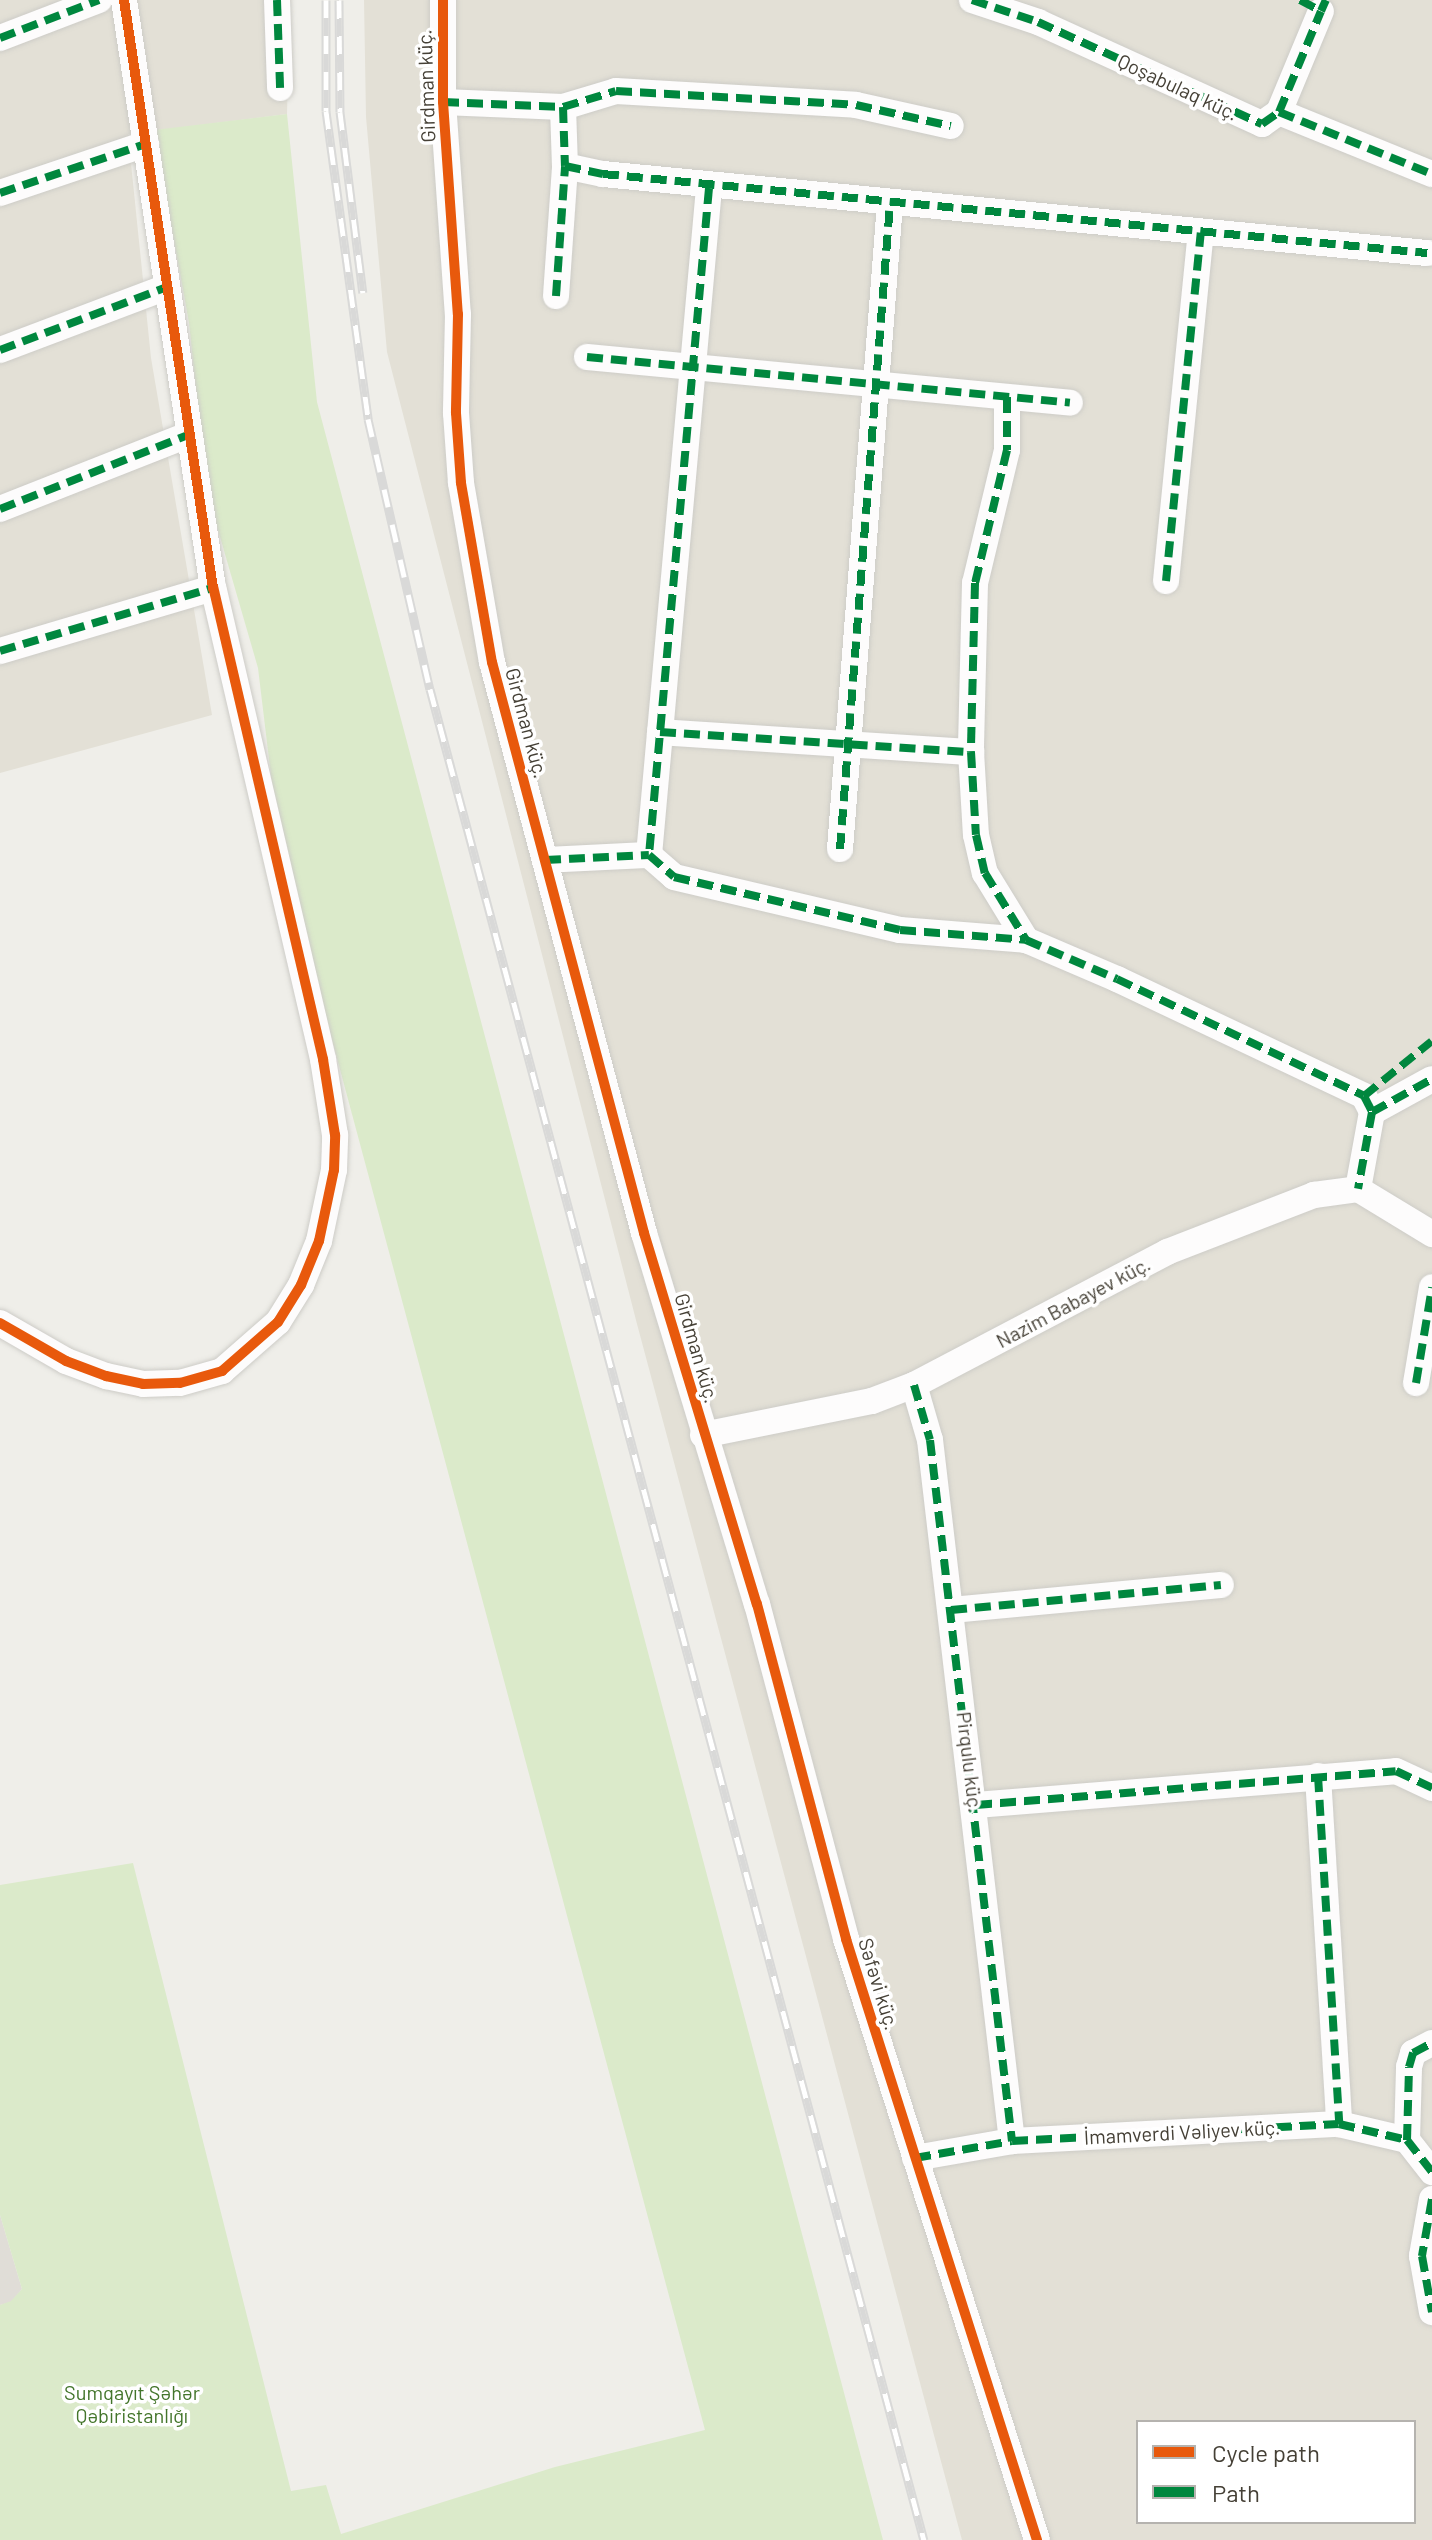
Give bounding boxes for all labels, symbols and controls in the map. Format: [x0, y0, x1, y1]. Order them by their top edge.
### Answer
street label: Girdman küç. [412, 29, 440, 143]
street label: Qoşabulaq küç. [1114, 49, 1242, 125]
street label: Girdman küç. [501, 665, 553, 781]
street label: Nazim Babayev küç. [992, 1251, 1154, 1353]
street label: Girdman küç. [670, 1290, 724, 1406]
street label: Pirqulu küç. [952, 1710, 988, 1814]
street label: Səfəvi küç. [854, 1935, 904, 2033]
street label: İmamverdi Vəliyev küç. [1083, 2115, 1281, 2149]
park label: Sumqayıt Şəhər Qəbiristanlığı [64, 2380, 200, 2427]
legend [1136, 2420, 1416, 2524]
text: Cycle path [1212, 2438, 1320, 2467]
text: Path [1212, 2478, 1260, 2507]

